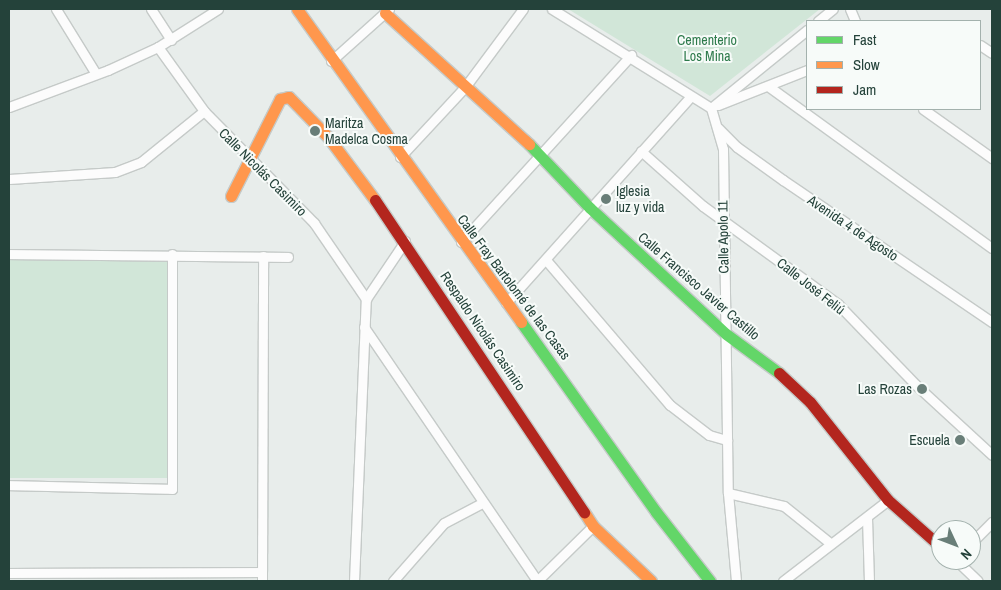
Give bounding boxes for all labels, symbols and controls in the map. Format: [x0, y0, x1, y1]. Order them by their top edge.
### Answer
legend [806, 20, 981, 110]
text: Fast [853, 29, 876, 50]
park label: Cementerio Los Mina [677, 32, 737, 64]
text: Slow [853, 54, 880, 75]
text: Jam [853, 79, 876, 100]
place label: Maritza Madelca Cosma [325, 115, 408, 148]
street label: Calle Nicolás Casimiro [216, 125, 310, 219]
marker: Maritza Madelca Cosma [309, 125, 321, 137]
place label: Iglesia luz y vida [616, 183, 664, 216]
street label: Avenida 4 de Agosto [804, 191, 902, 265]
marker: Iglesia luz y vida [600, 193, 612, 205]
street label: Calle Apolo 11 [714, 200, 732, 274]
street label: Calle Fray Bartolomé de las Casas [454, 211, 574, 363]
street label: Calle Francisco Javier Castillo [635, 229, 763, 343]
street label: Calle José Feliú [774, 254, 848, 318]
street label: Respaldo Nicolás Casimiro [437, 268, 529, 394]
place label: Las Rozas [858, 381, 912, 397]
marker: Las Rozas [916, 383, 928, 395]
place label: Escuela [909, 432, 950, 448]
marker: Escuela [954, 434, 966, 446]
north arrow [931, 520, 981, 570]
text: N [957, 545, 976, 564]

